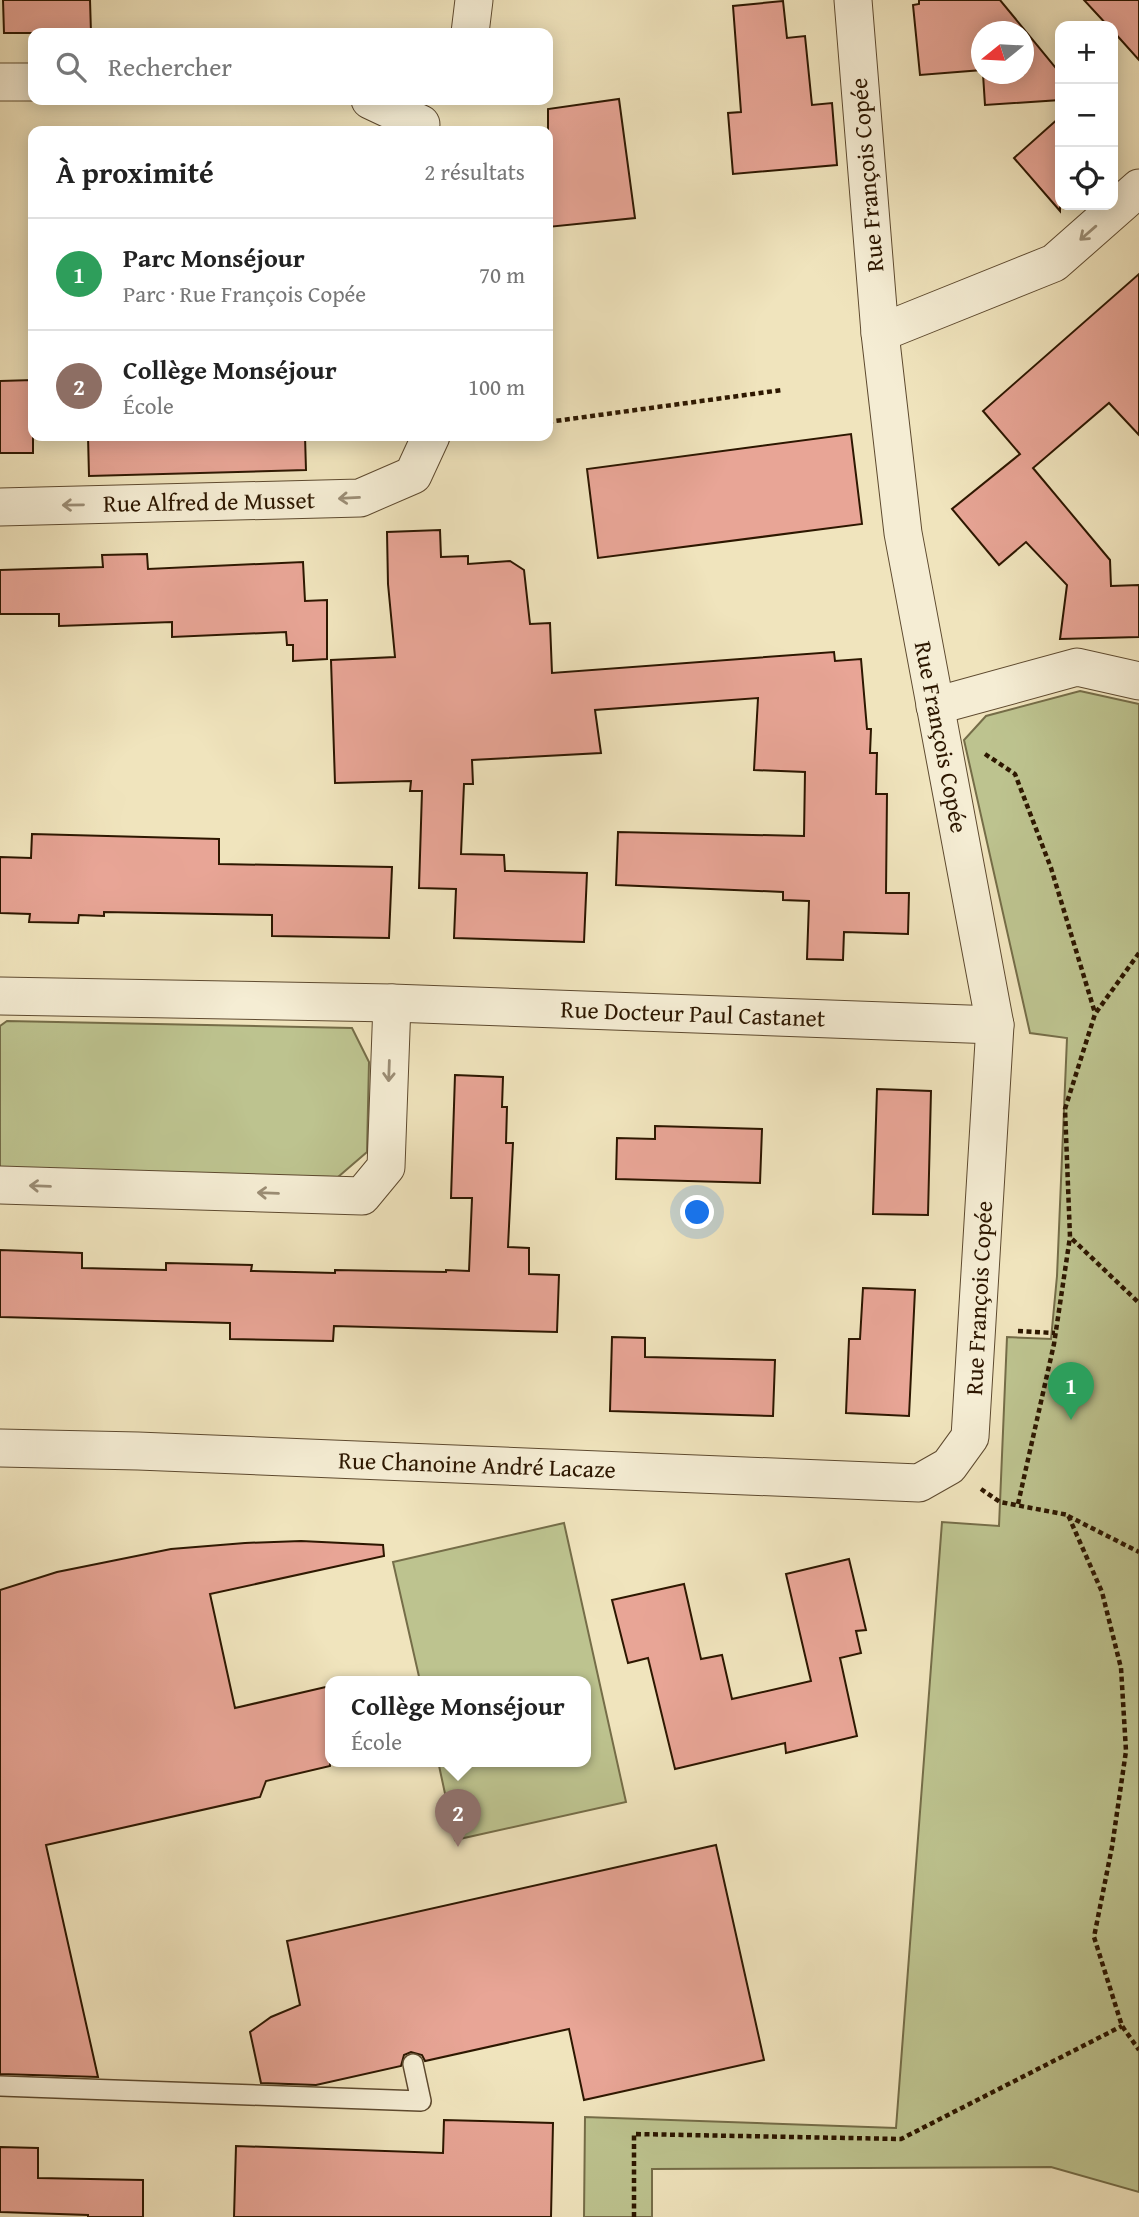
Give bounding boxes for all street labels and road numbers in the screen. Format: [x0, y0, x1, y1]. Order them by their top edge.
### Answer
street label: Rue François Copée [841, 77, 892, 274]
street label: Rue Alfred de Musset [103, 482, 316, 521]
street label: Rue François Copée [906, 638, 977, 836]
street label: Rue Docteur Paul Castanet [560, 991, 827, 1036]
street label: Rue François Copée [956, 1200, 1001, 1396]
street label: Rue Chanoine André Lacaze [338, 1442, 616, 1487]

